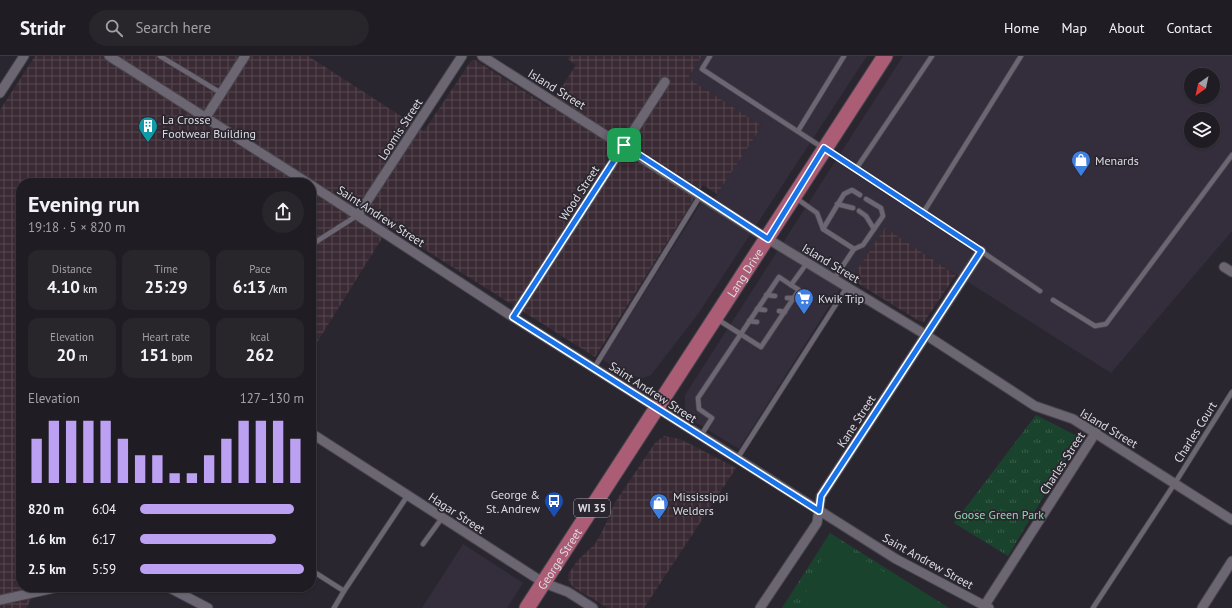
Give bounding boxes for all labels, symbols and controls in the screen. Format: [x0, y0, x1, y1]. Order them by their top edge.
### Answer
search box [89, 10, 369, 46]
text: Stridr [20, 16, 65, 40]
icon: search [103, 17, 125, 39]
text: Search here [135, 18, 211, 37]
text: Home [1004, 19, 1039, 37]
text: Map [1061, 19, 1087, 37]
text: About [1109, 19, 1145, 37]
text: Contact [1167, 19, 1212, 37]
street label: Island Street [526, 65, 588, 113]
north arrow [1184, 68, 1220, 104]
map controls [1184, 68, 1220, 148]
street label: Loomis Street [375, 95, 425, 163]
place label: La Crosse Footwear Building [162, 112, 256, 141]
button: layers [1184, 112, 1220, 148]
building icon: La Crosse Footwear Building [137, 115, 159, 143]
pin [607, 128, 641, 162]
icon: arrive [613, 134, 635, 156]
shop icon: Menards [1070, 149, 1092, 177]
place label: Menards [1095, 153, 1139, 168]
street label: Wood Street [556, 163, 602, 223]
street label: Saint Andrew Street [334, 182, 428, 250]
text: Evening run [28, 190, 140, 218]
button: share [262, 191, 304, 233]
text: 19:18 · 5 × 820 m [28, 219, 125, 236]
street label: Island Street [799, 240, 863, 286]
street label: Lang Drive [723, 245, 766, 300]
text: Distance [52, 262, 92, 276]
text: Time [154, 262, 178, 276]
text: Pace [249, 262, 271, 276]
text: 4.10 [47, 276, 80, 298]
text: 25:29 [144, 276, 188, 298]
text: 6:13 [233, 276, 266, 298]
text: km [80, 282, 97, 296]
text: /km [266, 282, 287, 296]
supermarket icon: Kwik Trip [793, 287, 815, 315]
place label: Kwik Trip [818, 291, 864, 306]
text: Elevation [50, 330, 94, 344]
text: Heart rate [142, 330, 190, 344]
text: kcal [251, 330, 269, 344]
text: 20 [56, 344, 76, 366]
text: 151 [140, 344, 169, 366]
text: 262 [246, 344, 274, 366]
text: m [76, 350, 88, 364]
text: bpm [169, 350, 192, 364]
street label: Saint Andrew Street [606, 358, 700, 426]
text: Elevation [28, 390, 80, 407]
text: 127–130 m [240, 390, 304, 407]
street label: Kane Street [834, 392, 878, 450]
street label: Charles Court [1170, 399, 1220, 465]
street label: Island Street [1077, 405, 1141, 451]
street label: Charles Street [1036, 429, 1088, 497]
place label: George & St. Andrew [486, 487, 540, 516]
street label: Hagar Street [426, 489, 488, 537]
place label: Mississippi Welders [673, 489, 729, 518]
bus stop icon: George & St. Andrew [543, 490, 565, 518]
shop icon: Mississippi Welders [648, 492, 670, 520]
road number: WI 35 [574, 499, 610, 517]
text: 820 m [28, 501, 64, 518]
text: 6:04 [92, 501, 116, 518]
park label: Goose Green Park [954, 507, 1044, 522]
street label: George Street [534, 525, 585, 592]
street label: Saint Andrew Street [880, 530, 976, 592]
text: 1.6 km [28, 531, 66, 548]
text: 6:17 [92, 531, 116, 548]
text: 2.5 km [28, 561, 66, 578]
text: 5:59 [92, 561, 116, 578]

